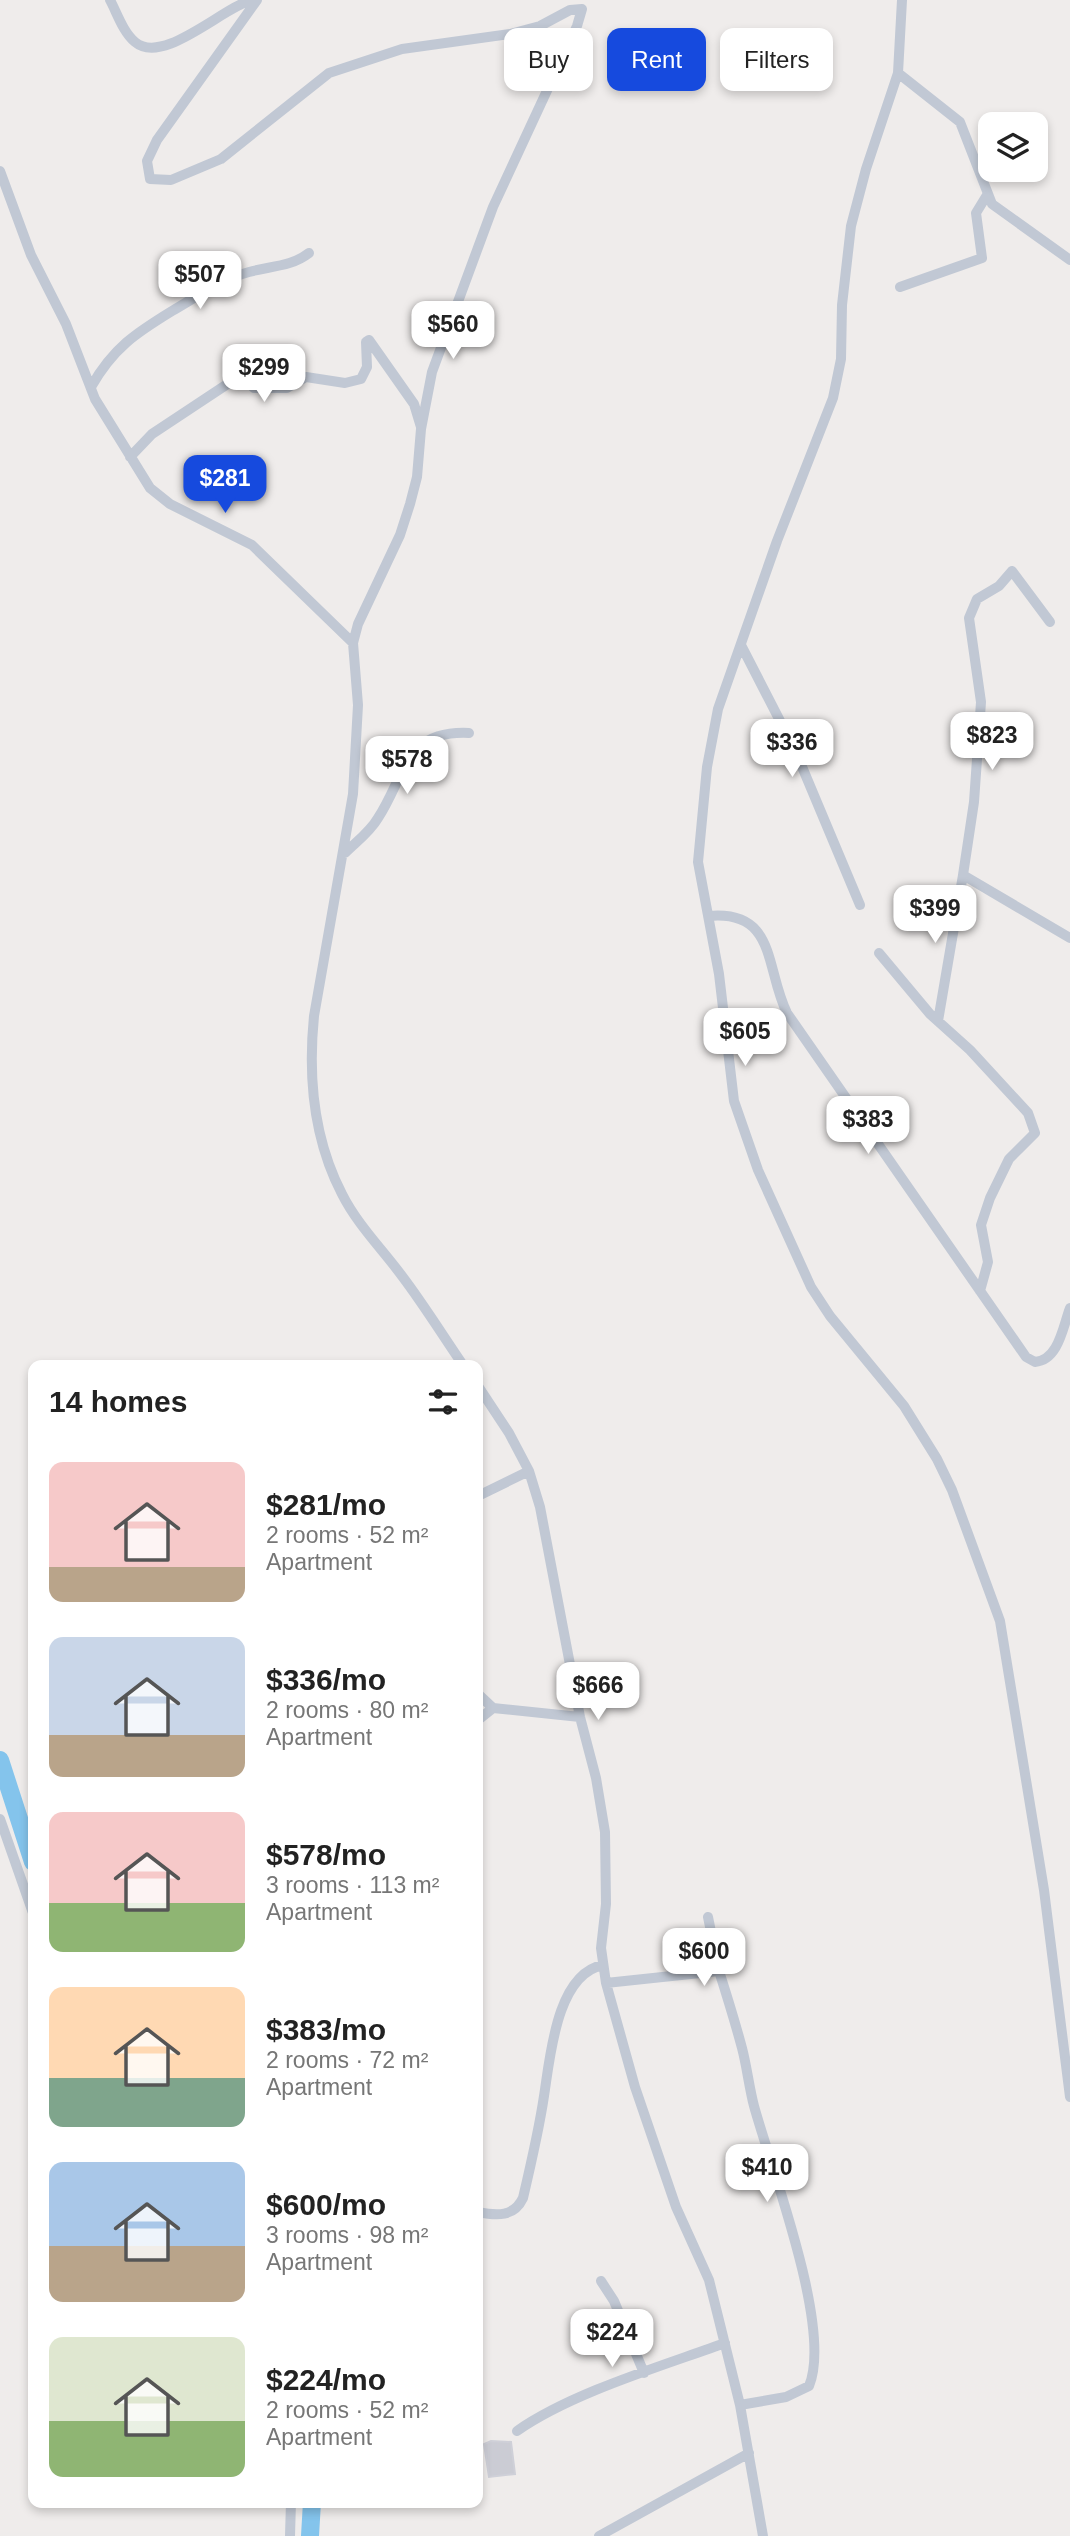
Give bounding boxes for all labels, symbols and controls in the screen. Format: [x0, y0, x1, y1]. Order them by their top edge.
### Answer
chip: Buy [504, 28, 593, 91]
chip: Rent [607, 28, 706, 91]
chip: Filters [720, 28, 833, 91]
map controls [978, 112, 1048, 182]
button: layers [978, 112, 1048, 182]
pin: $507 [159, 252, 241, 311]
text: $507 [174, 261, 226, 287]
pin: $560 [412, 302, 494, 361]
text: $560 [427, 311, 479, 337]
pin: $299 [223, 344, 305, 404]
text: $299 [238, 354, 290, 380]
pin: $281 [184, 456, 266, 515]
text: $281 [199, 465, 251, 491]
pin: $823 [951, 712, 1033, 772]
pin: $336 [751, 720, 833, 779]
text: $823 [966, 722, 1018, 748]
text: $336 [766, 729, 818, 755]
pin: $578 [366, 736, 448, 796]
text: $578 [381, 746, 433, 772]
pin: $399 [894, 886, 976, 945]
text: $399 [909, 895, 961, 921]
pin: $605 [704, 1009, 786, 1068]
text: $605 [719, 1018, 771, 1044]
pin: $383 [827, 1096, 909, 1156]
text: $383 [842, 1106, 894, 1132]
icon: filters [424, 1383, 462, 1421]
text: 14 homes [49, 1385, 187, 1418]
text: $281/mo [266, 1488, 386, 1521]
icon: home [105, 1490, 189, 1574]
text: 2 rooms · 52 m² [266, 1522, 428, 1548]
text: Apartment [266, 1549, 372, 1575]
pin: $666 [557, 1662, 639, 1722]
text: $336/mo [266, 1663, 386, 1696]
icon: home [105, 1665, 189, 1749]
text: $666 [572, 1672, 624, 1698]
text: 2 rooms · 80 m² [266, 1697, 428, 1723]
text: Apartment [266, 1724, 372, 1750]
text: $578/mo [266, 1838, 386, 1871]
icon: home [105, 1840, 189, 1924]
text: 3 rooms · 113 m² [266, 1872, 439, 1898]
text: Apartment [266, 1899, 372, 1925]
pin: $600 [663, 1928, 745, 1988]
text: $600 [678, 1938, 730, 1964]
text: $383/mo [266, 2013, 386, 2046]
icon: home [105, 2015, 189, 2099]
text: 2 rooms · 72 m² [266, 2047, 428, 2073]
text: Apartment [266, 2074, 372, 2100]
pin: $410 [726, 2144, 808, 2204]
text: $410 [741, 2154, 793, 2180]
text: $600/mo [266, 2188, 386, 2221]
icon: home [105, 2190, 189, 2274]
text: 3 rooms · 98 m² [266, 2222, 428, 2248]
text: Apartment [266, 2249, 372, 2275]
pin: $224 [571, 2310, 653, 2369]
text: $224 [586, 2319, 638, 2345]
text: $224/mo [266, 2363, 386, 2396]
icon: home [105, 2365, 189, 2449]
text: 2 rooms · 52 m² [266, 2397, 428, 2423]
text: Apartment [266, 2424, 372, 2450]

